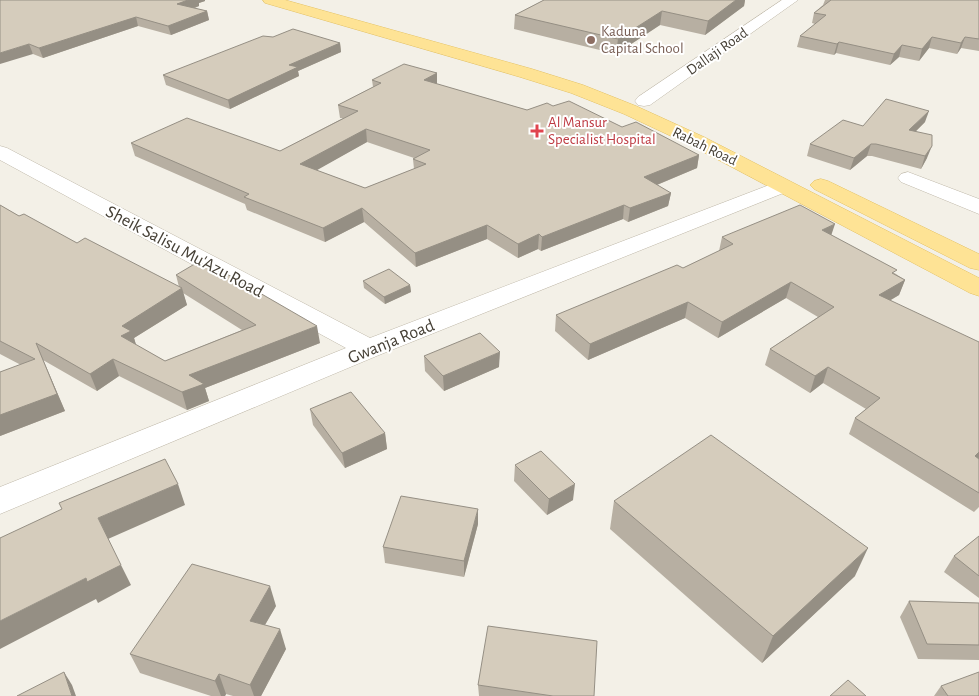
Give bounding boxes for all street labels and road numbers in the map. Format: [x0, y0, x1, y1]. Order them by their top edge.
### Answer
street label: Dallaji Road [684, 25, 751, 78]
street label: Rabah Road [670, 124, 740, 169]
street label: Sheik Salisu Mu'Azu Road [103, 203, 266, 301]
street label: Gwanja Road [346, 316, 437, 367]

